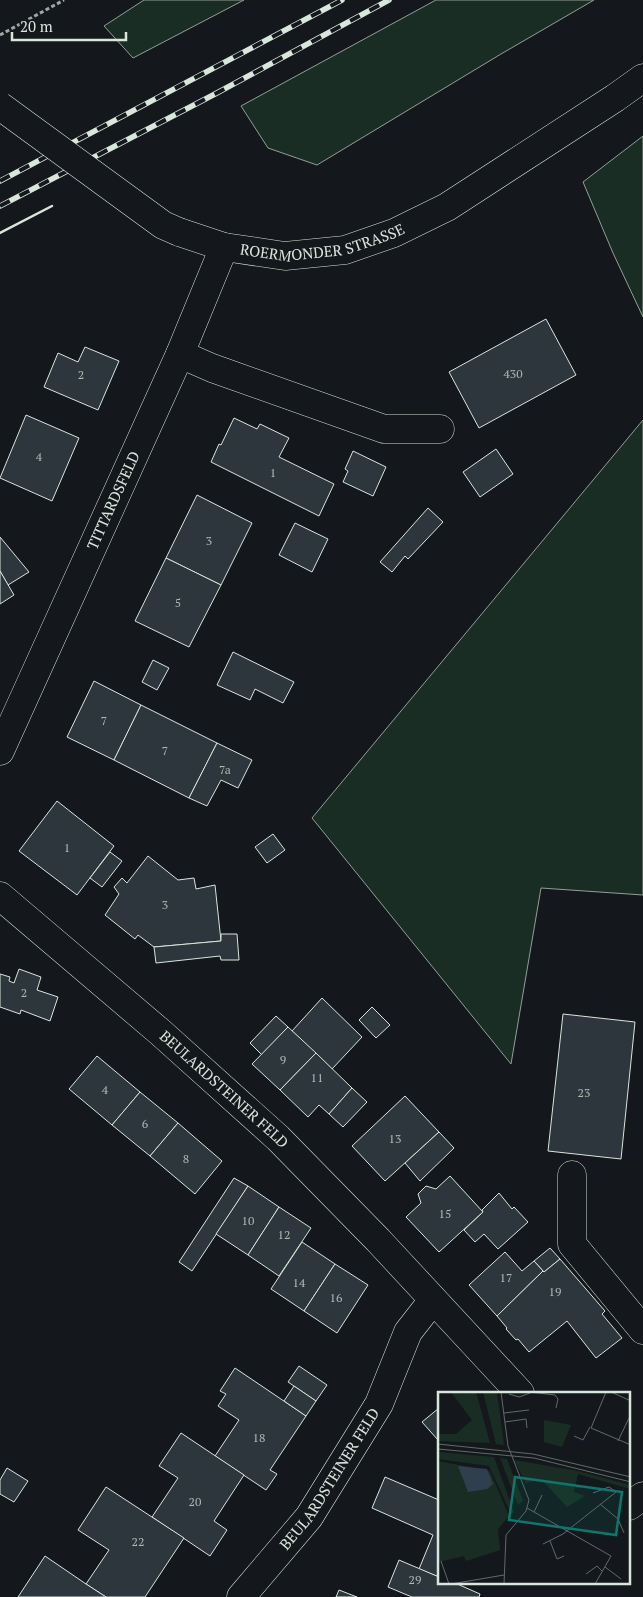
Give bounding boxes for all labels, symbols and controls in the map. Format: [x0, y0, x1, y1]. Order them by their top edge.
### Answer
scale bar [12, 10, 126, 42]
text: 20 m [20, 16, 53, 36]
street label: ROERMONDER STRASSE [239, 218, 408, 266]
house number: 430 [503, 366, 523, 381]
house number: 2 [78, 367, 84, 382]
street label: TITTARDSFELD [82, 448, 144, 553]
house number: 4 [36, 449, 43, 464]
house number: 1 [270, 465, 276, 480]
house number: 3 [206, 533, 212, 548]
house number: 5 [175, 595, 181, 610]
house number: 7 [101, 713, 107, 728]
house number: 7 [162, 743, 168, 758]
house number: 7a [219, 762, 231, 777]
house number: 1 [64, 840, 70, 855]
house number: 3 [162, 897, 168, 912]
house number: 2 [21, 985, 27, 1000]
street label: BEULARDSTEINER FELD [156, 1026, 293, 1152]
house number: 9 [280, 1052, 286, 1067]
house number: 11 [311, 1070, 323, 1085]
house number: 4 [102, 1082, 109, 1097]
house number: 23 [578, 1085, 590, 1100]
house number: 6 [142, 1116, 149, 1131]
house number: 13 [389, 1131, 401, 1146]
house number: 8 [183, 1151, 189, 1166]
house number: 15 [439, 1206, 451, 1221]
house number: 10 [242, 1213, 254, 1228]
house number: 12 [278, 1227, 290, 1242]
house number: 17 [500, 1270, 512, 1285]
house number: 14 [293, 1275, 306, 1290]
house number: 19 [549, 1284, 561, 1299]
house number: 16 [330, 1290, 343, 1305]
inset map [438, 1392, 630, 1584]
street label: BEULARDSTEINER FELD [274, 1404, 383, 1554]
house number: 18 [253, 1430, 265, 1445]
house number: 20 [189, 1494, 201, 1509]
house number: 22 [132, 1534, 144, 1549]
house number: 29 [409, 1572, 421, 1587]

